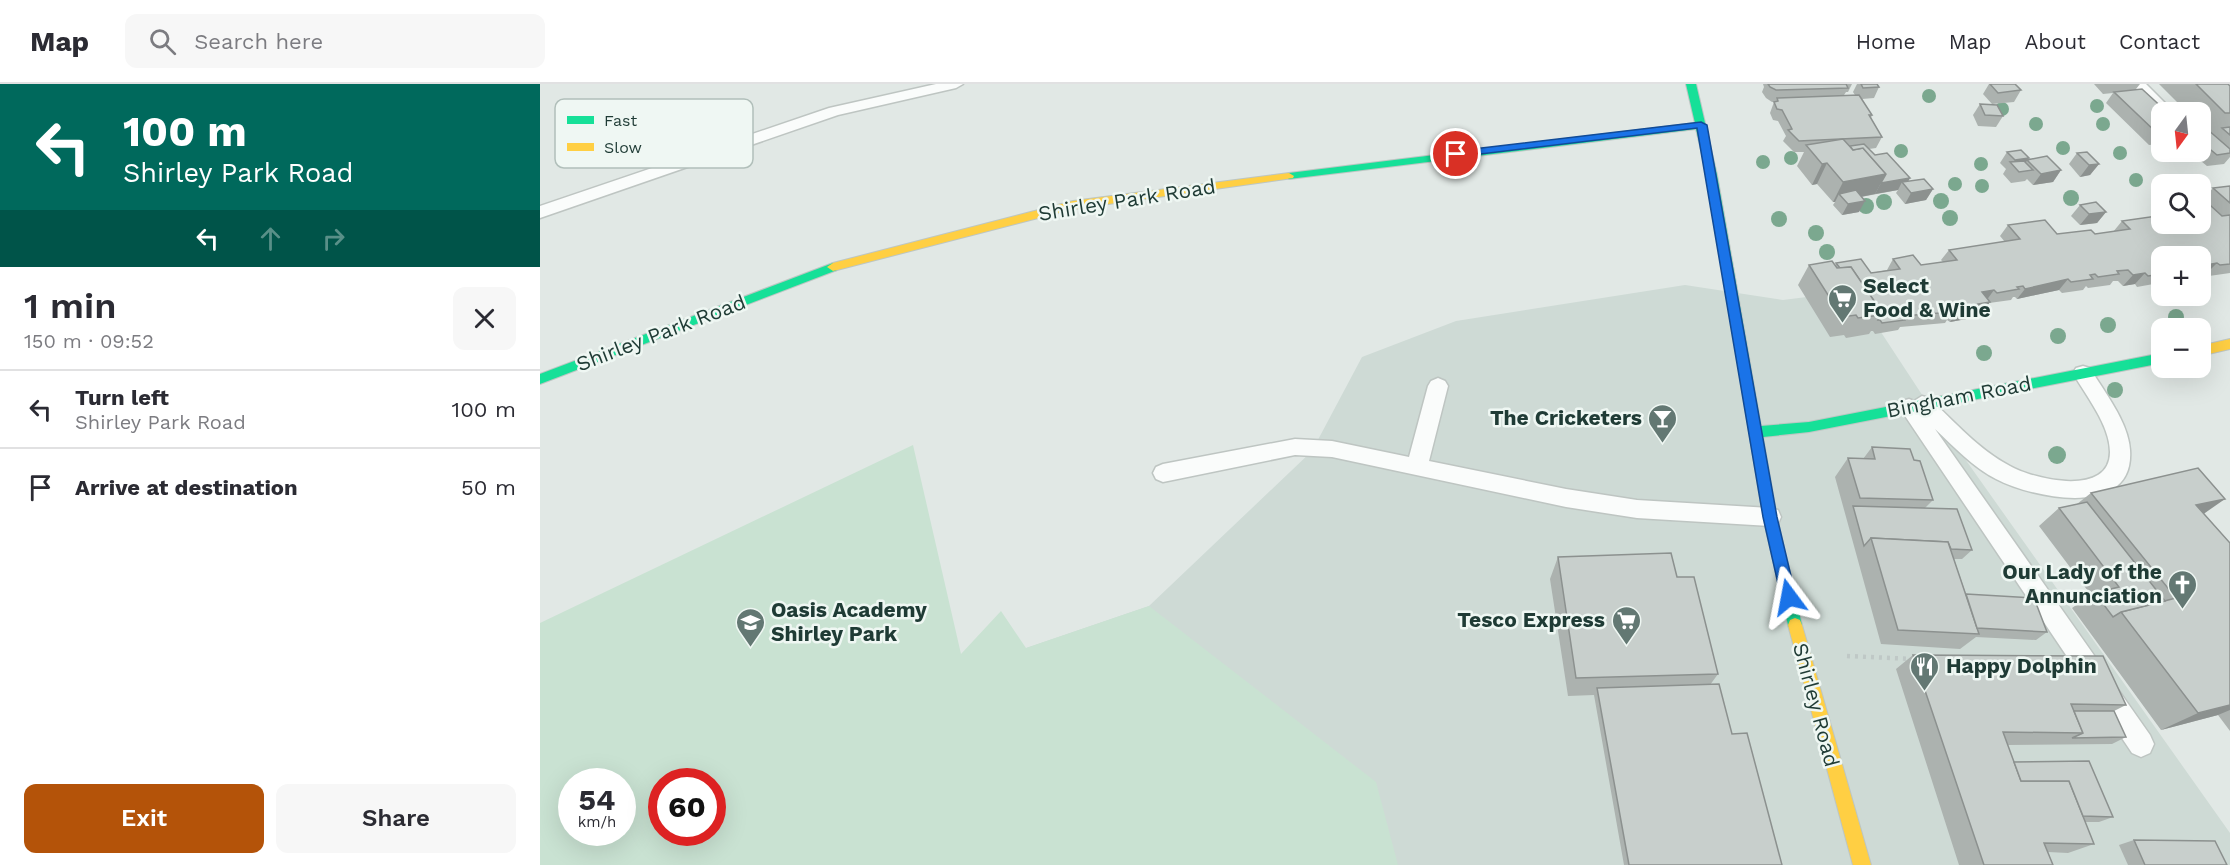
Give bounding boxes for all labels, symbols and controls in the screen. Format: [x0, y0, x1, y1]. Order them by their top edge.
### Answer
search box [125, 14, 545, 68]
text: Map [30, 25, 89, 58]
icon: search [146, 25, 179, 58]
text: Search here [194, 29, 323, 54]
text: Home [1856, 29, 1916, 54]
text: Map [1949, 29, 1992, 54]
text: About [2025, 29, 2086, 54]
text: Contact [2119, 29, 2200, 54]
legend [555, 99, 753, 168]
north arrow [2151, 102, 2211, 162]
map controls [2151, 102, 2211, 378]
text: 100 m [123, 107, 247, 156]
icon: left [24, 108, 102, 186]
text: Fast [604, 111, 637, 130]
pin [1430, 128, 1481, 179]
icon: arrive [1439, 137, 1472, 170]
text: Slow [604, 138, 642, 157]
text: Shirley Park Road [123, 157, 353, 189]
street label: Shirley Park Road [1036, 173, 1217, 226]
button: search [2151, 174, 2211, 234]
icon: left [191, 222, 224, 255]
icon: ahead [254, 222, 287, 255]
icon: right [317, 222, 350, 255]
button: + [2151, 246, 2211, 306]
place label: Select Food & Wine [1863, 273, 1991, 322]
supermarket icon: Select Food & Wine [1826, 282, 1858, 324]
text: 1 min [24, 285, 116, 327]
button: close [453, 287, 516, 350]
street label: Shirley Park Road [573, 289, 749, 376]
button: − [2151, 318, 2211, 378]
text: 150 m · 09:52 [24, 329, 154, 353]
street label: Bingham Road [1884, 370, 2033, 423]
text: Turn left [75, 385, 169, 410]
icon: left [24, 393, 57, 426]
text: 100 m [452, 397, 516, 422]
bar icon: The Cricketers [1647, 402, 1679, 444]
place label: The Cricketers [1490, 405, 1642, 430]
text: Shirley Park Road [75, 410, 246, 434]
icon: arrive [24, 471, 57, 504]
text: Arrive at destination [75, 475, 298, 500]
text: 50 m [461, 475, 516, 500]
place label: Our Lady of the Annunciation [2002, 559, 2162, 608]
position arrow [1757, 565, 1821, 629]
church icon: Our Lady of the Annunciation [2167, 568, 2199, 610]
place label: Oasis Academy Shirley Park [771, 597, 927, 646]
supermarket icon: Tesco Express [1610, 604, 1642, 646]
school or university icon: Oasis Academy Shirley Park [734, 606, 766, 648]
place label: Tesco Express [1457, 607, 1605, 632]
street label: Shirley Road [1788, 640, 1845, 770]
restaurant icon: Happy Dolphin [1909, 650, 1941, 692]
place label: Happy Dolphin [1946, 653, 2097, 678]
speed limit sign: 60 [648, 768, 726, 846]
text: 54 [579, 782, 615, 817]
button: Exit [24, 784, 264, 853]
button: Share [276, 784, 516, 853]
text: km/h [578, 813, 616, 831]

